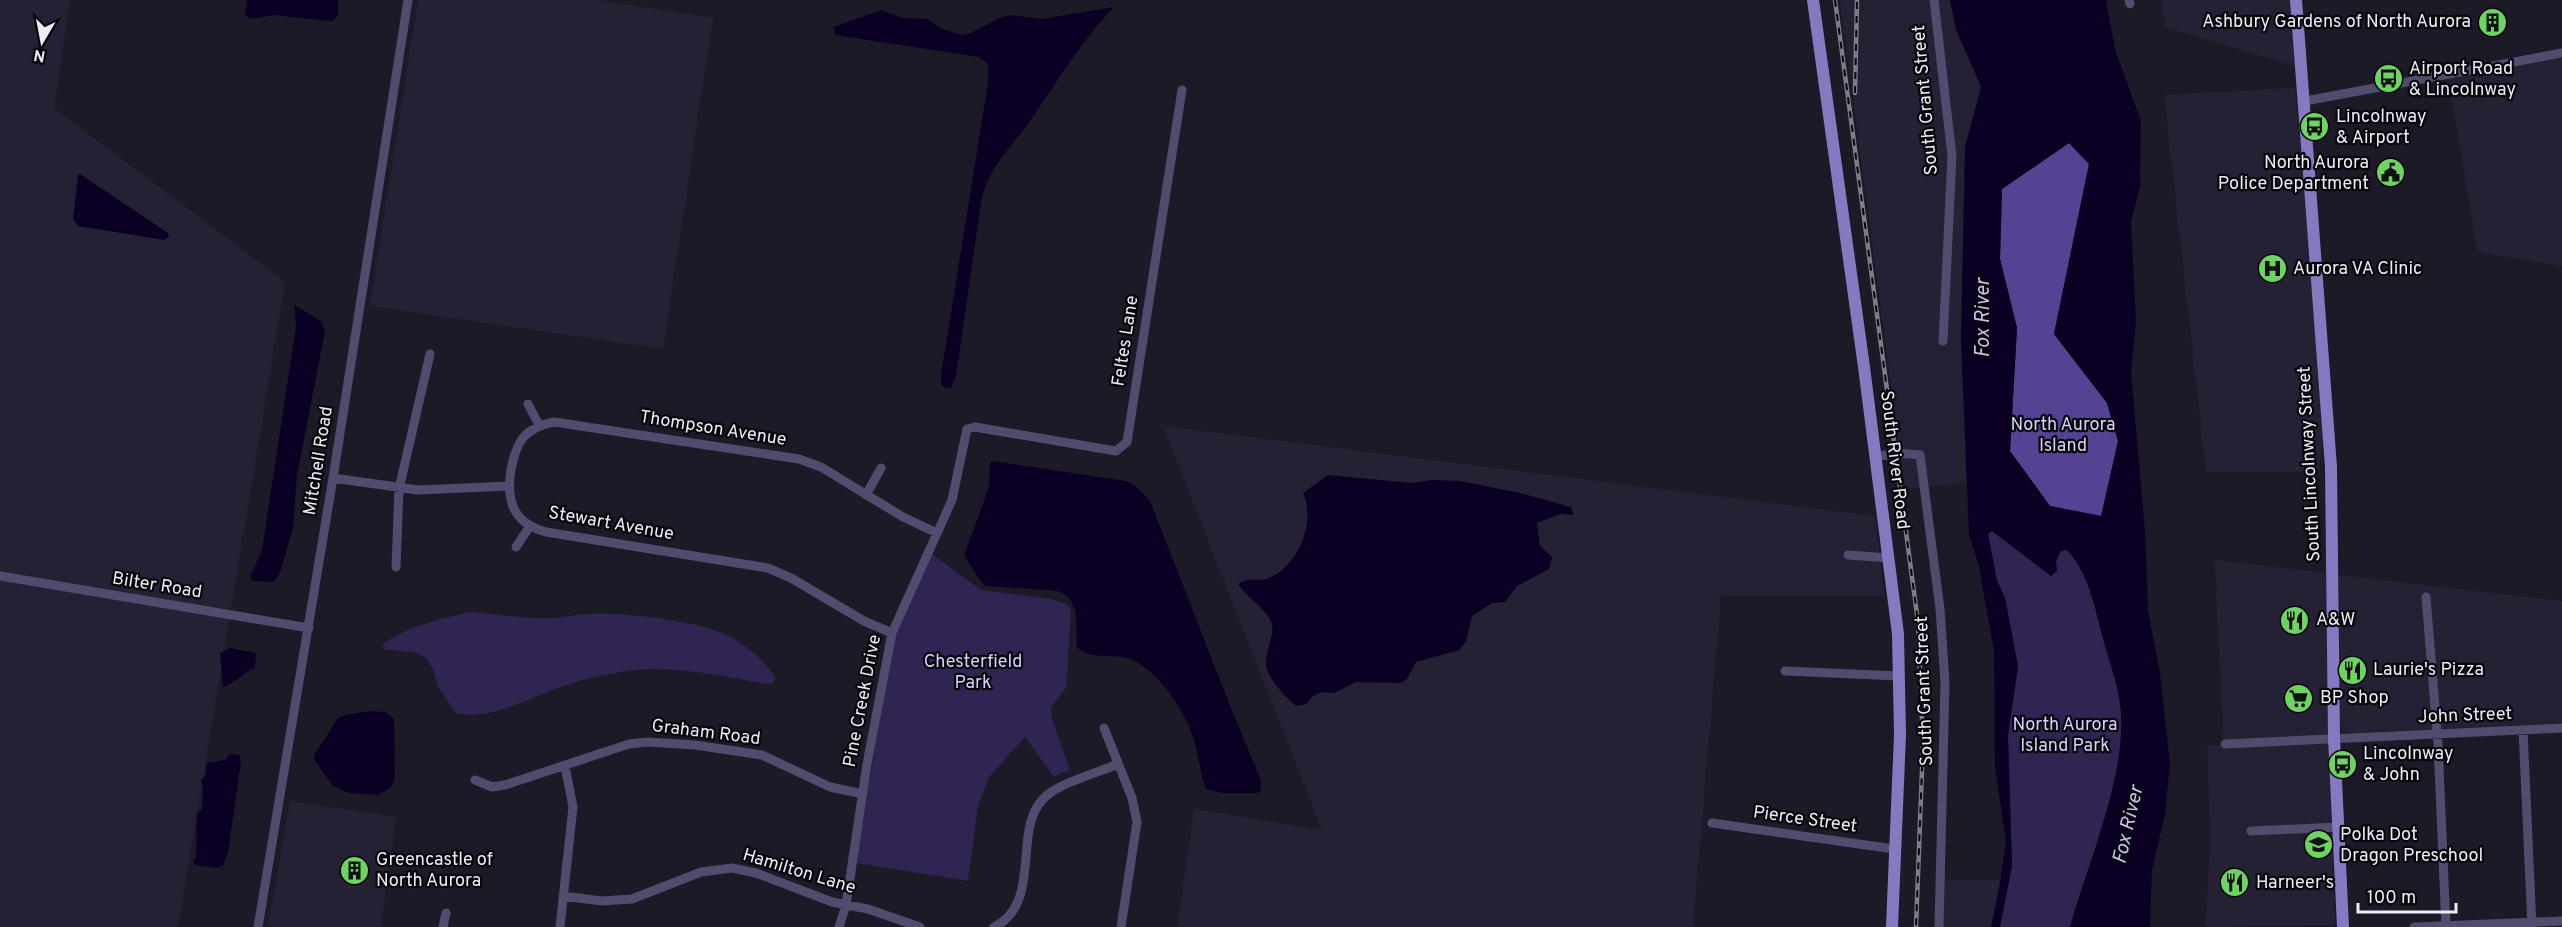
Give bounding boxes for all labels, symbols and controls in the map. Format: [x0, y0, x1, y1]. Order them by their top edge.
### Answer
building icon: Ashbury Gardens of North Aurora [2476, 6, 2508, 38]
place label: Ashbury Gardens of North Aurora [2202, 11, 2471, 34]
north arrow [12, 12, 72, 72]
street label: South Grant Street [1908, 24, 1944, 176]
text: N [32, 44, 47, 66]
place label: Airport Road & Lincolnway [2409, 58, 2516, 102]
bus stop icon: Airport Road & Lincolnway [2372, 63, 2404, 95]
place label: Lincolnway & Airport [2336, 106, 2427, 150]
bus stop icon: Lincolnway & Airport [2299, 111, 2331, 143]
place label: North Aurora Police Department [2218, 152, 2369, 196]
public building icon: North Aurora Police Department [2374, 157, 2406, 189]
hospital icon: Aurora VA Clinic [2256, 253, 2288, 285]
place label: Aurora VA Clinic [2293, 258, 2422, 281]
water label: Fox River [1971, 277, 1997, 358]
street label: Feltes Lane [1107, 294, 1145, 388]
street label: South Lincolnway Street [2293, 366, 2327, 562]
street label: South River Road [1874, 389, 1914, 531]
street label: Mitchell Road [299, 405, 339, 517]
street label: Thompson Avenue [638, 406, 788, 452]
park label: North Aurora Island [2010, 414, 2116, 458]
street label: Stewart Avenue [547, 502, 675, 546]
street label: Bilter Road [111, 568, 203, 604]
restaurant icon: A&W [2279, 604, 2311, 636]
place label: A&W [2316, 609, 2355, 632]
street label: South Grant Street [1911, 615, 1939, 767]
street label: Pine Creek Drive [839, 633, 887, 769]
park label: Chesterfield Park [924, 651, 1022, 695]
restaurant icon: Laurie's Pizza [2336, 654, 2368, 686]
place label: Laurie's Pizza [2373, 659, 2484, 682]
supermarket icon: BP Shop [2283, 682, 2315, 714]
place label: BP Shop [2320, 687, 2389, 710]
street label: John Street [2418, 703, 2512, 729]
park label: North Aurora Island Park [2012, 714, 2118, 758]
street label: Graham Road [650, 715, 762, 751]
place label: Lincolnway & John [2363, 743, 2454, 787]
bus stop icon: Lincolnway & John [2326, 748, 2358, 780]
water label: Fox River [2107, 782, 2151, 867]
street label: Pierce Street [1751, 801, 1859, 839]
place label: Polka Dot Dragon Preschool [2340, 824, 2483, 868]
school or university icon: Polka Dot Dragon Preschool [2303, 829, 2335, 861]
street label: Hamilton Lane [740, 844, 858, 900]
place label: Greencastle of North Aurora [376, 849, 493, 893]
building icon: Greencastle of North Aurora [339, 854, 371, 886]
restaurant icon: Harneer's [2219, 867, 2251, 899]
place label: Harneer's [2256, 872, 2334, 895]
scale bar [2358, 876, 2456, 914]
text: 100 m [2367, 887, 2416, 910]

